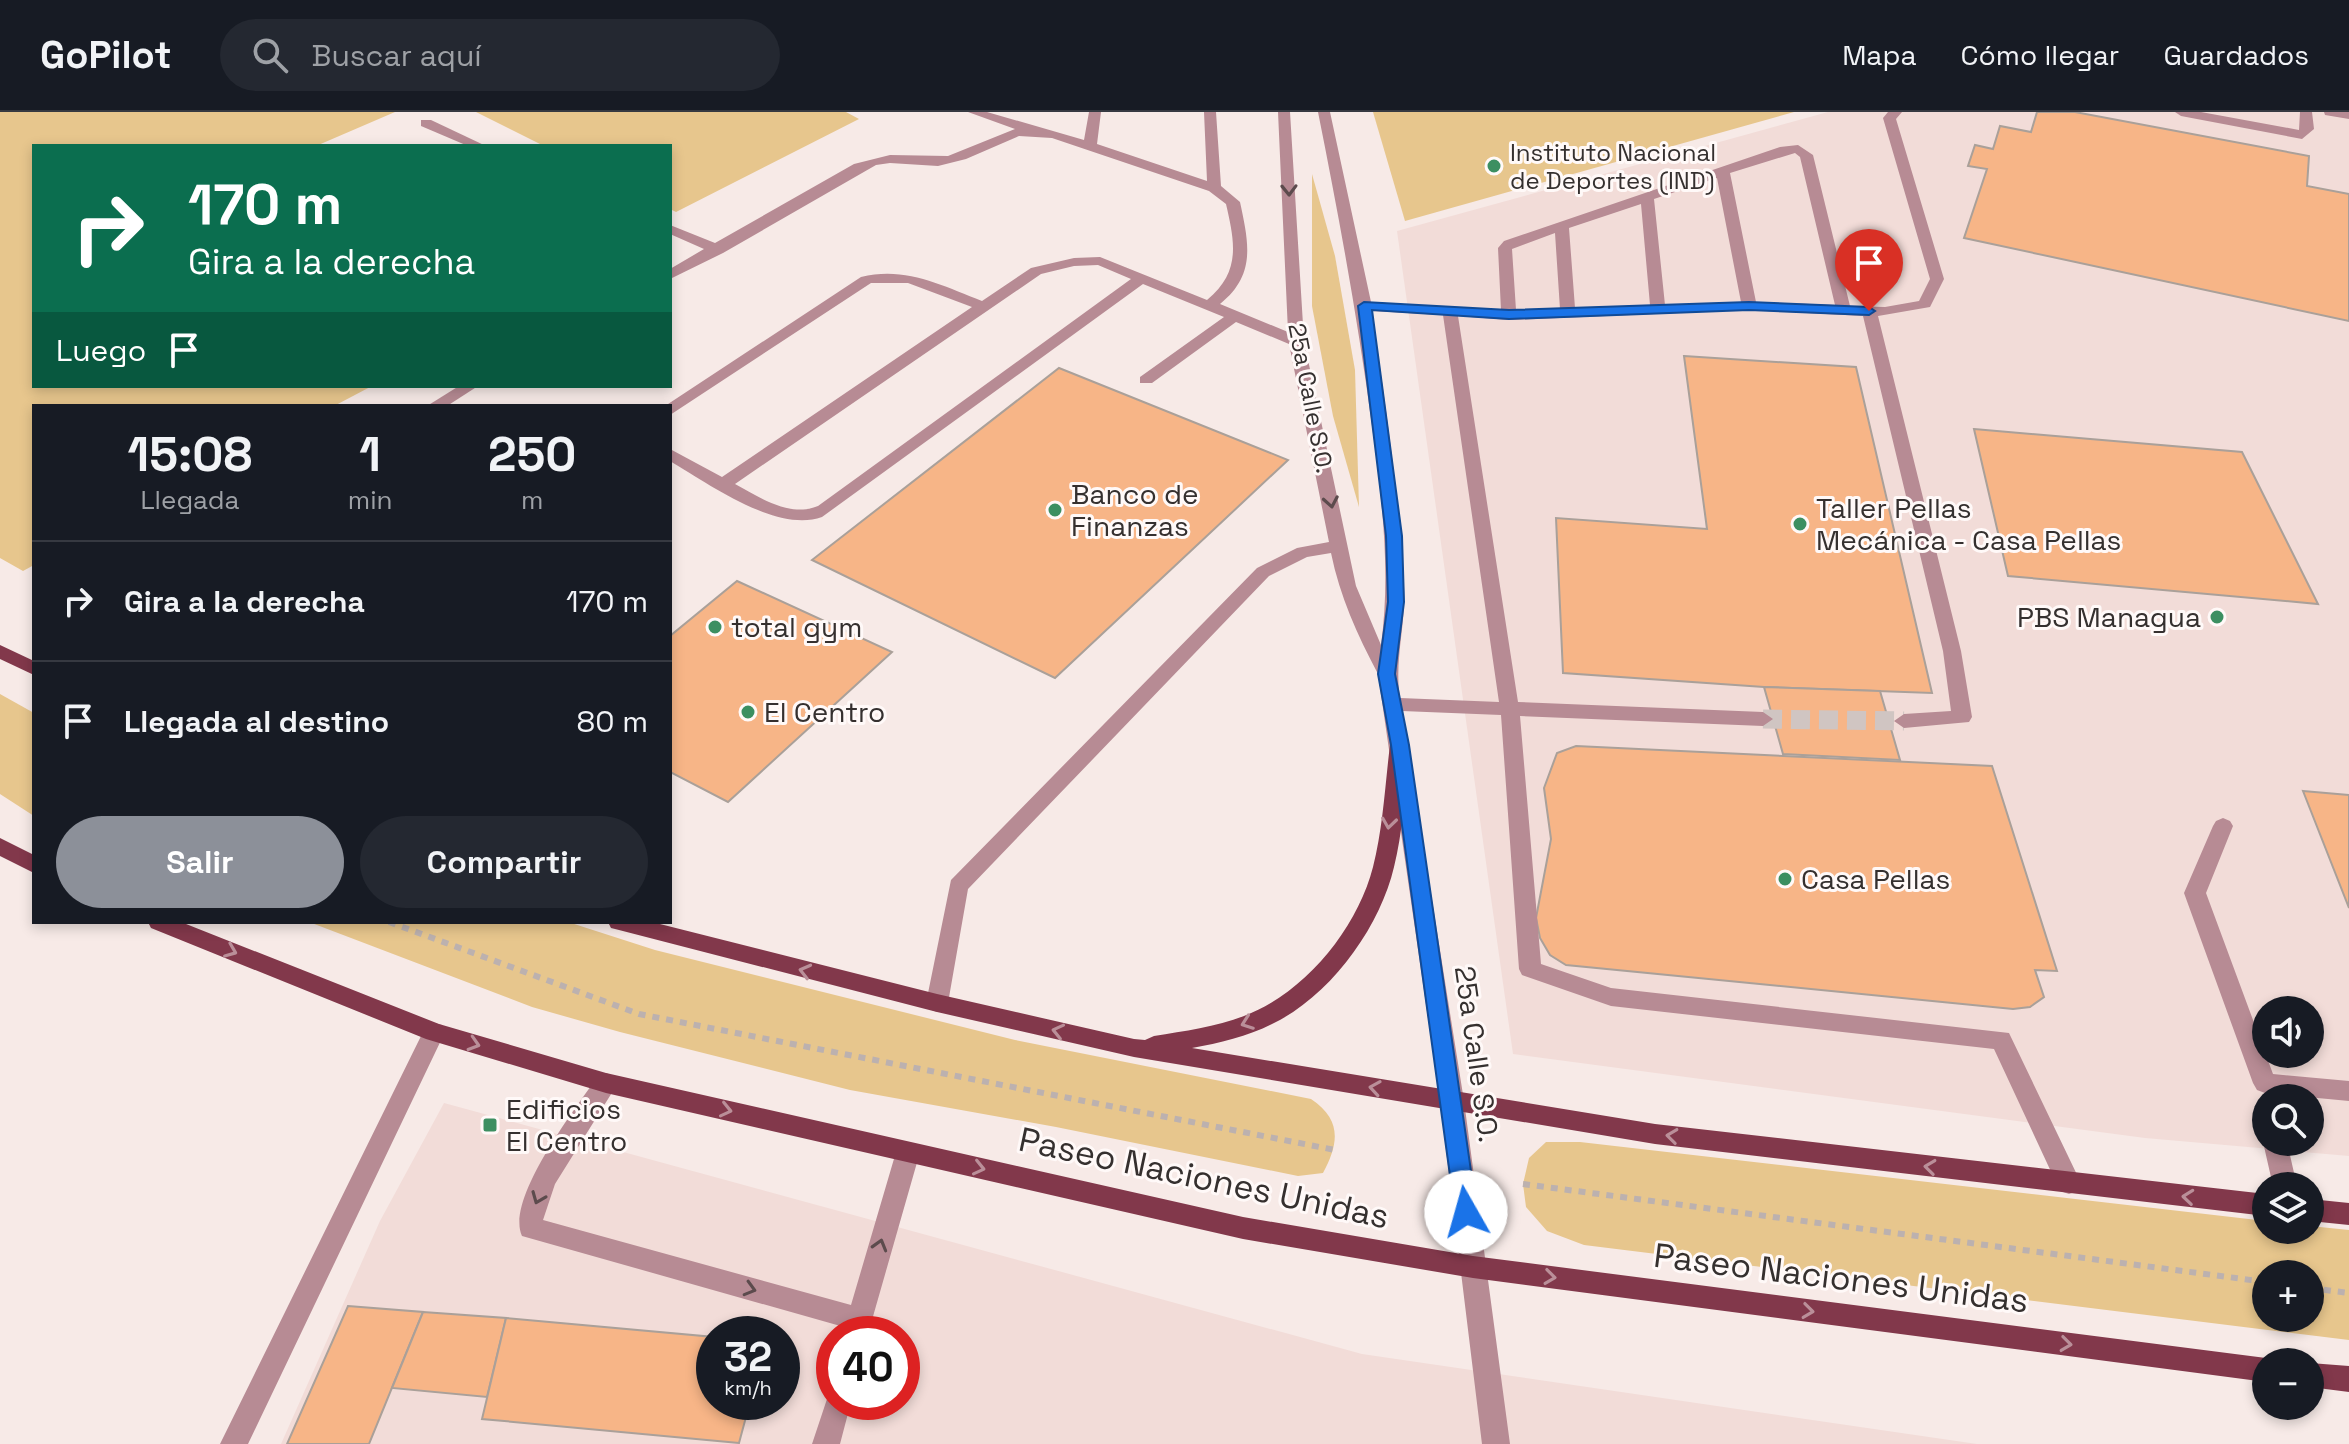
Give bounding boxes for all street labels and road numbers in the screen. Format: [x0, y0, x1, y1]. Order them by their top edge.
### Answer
street label: 25a Calle S.O. [1281, 320, 1341, 476]
street label: 25a Calle S.O. [1447, 964, 1507, 1144]
street label: Paseo Naciones Unidas [1015, 1118, 1393, 1238]
street label: Paseo Naciones Unidas [1651, 1234, 2031, 1322]

